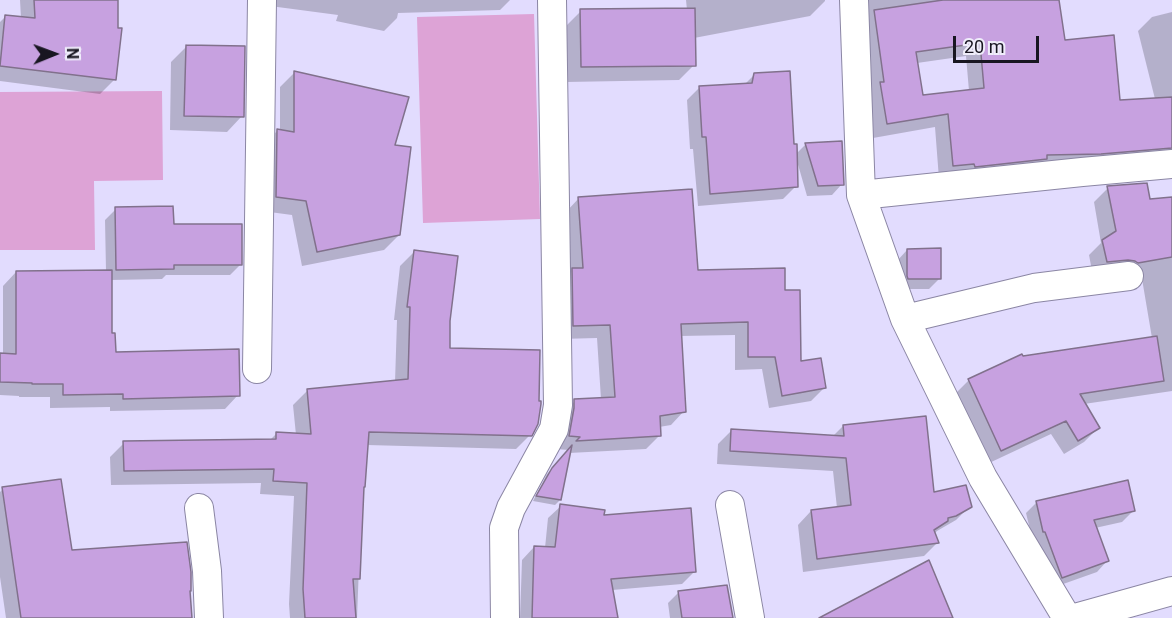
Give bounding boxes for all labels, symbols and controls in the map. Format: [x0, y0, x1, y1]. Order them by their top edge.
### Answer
north arrow [24, 24, 84, 84]
scale bar [956, 24, 1042, 62]
text: 20 m [964, 36, 1004, 57]
text: N [63, 48, 82, 59]

